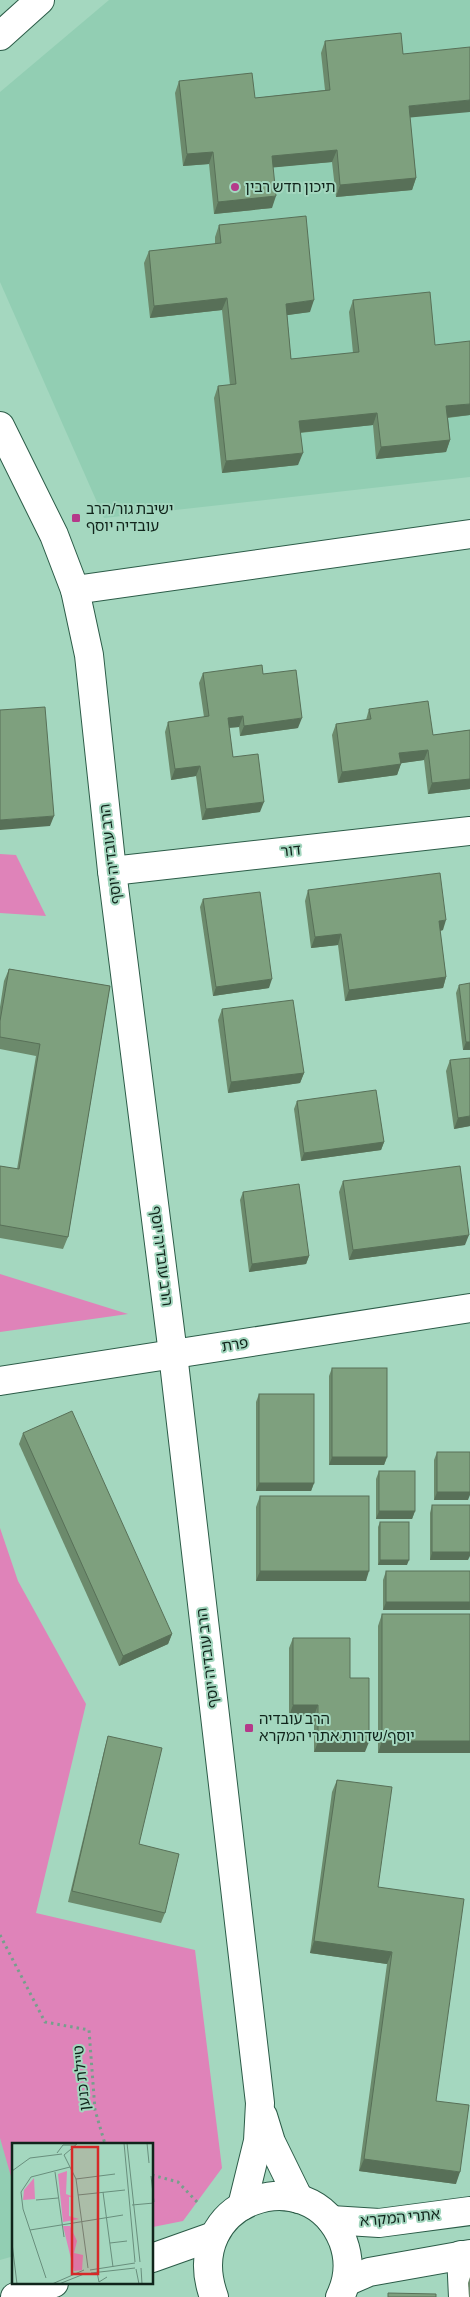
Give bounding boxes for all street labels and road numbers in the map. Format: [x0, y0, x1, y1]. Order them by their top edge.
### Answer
street label: הרב עובדיה יוסף [95, 803, 127, 905]
street label: דור [280, 840, 302, 862]
street label: הרב עובדיה יוסף [145, 1205, 177, 1307]
street label: פרת [220, 1334, 250, 1356]
street label: הרב עובדיה יוסף [192, 1607, 224, 1709]
street label: טיילת כנען [69, 2044, 95, 2112]
street label: אתרי המקרא [359, 2205, 441, 2231]

